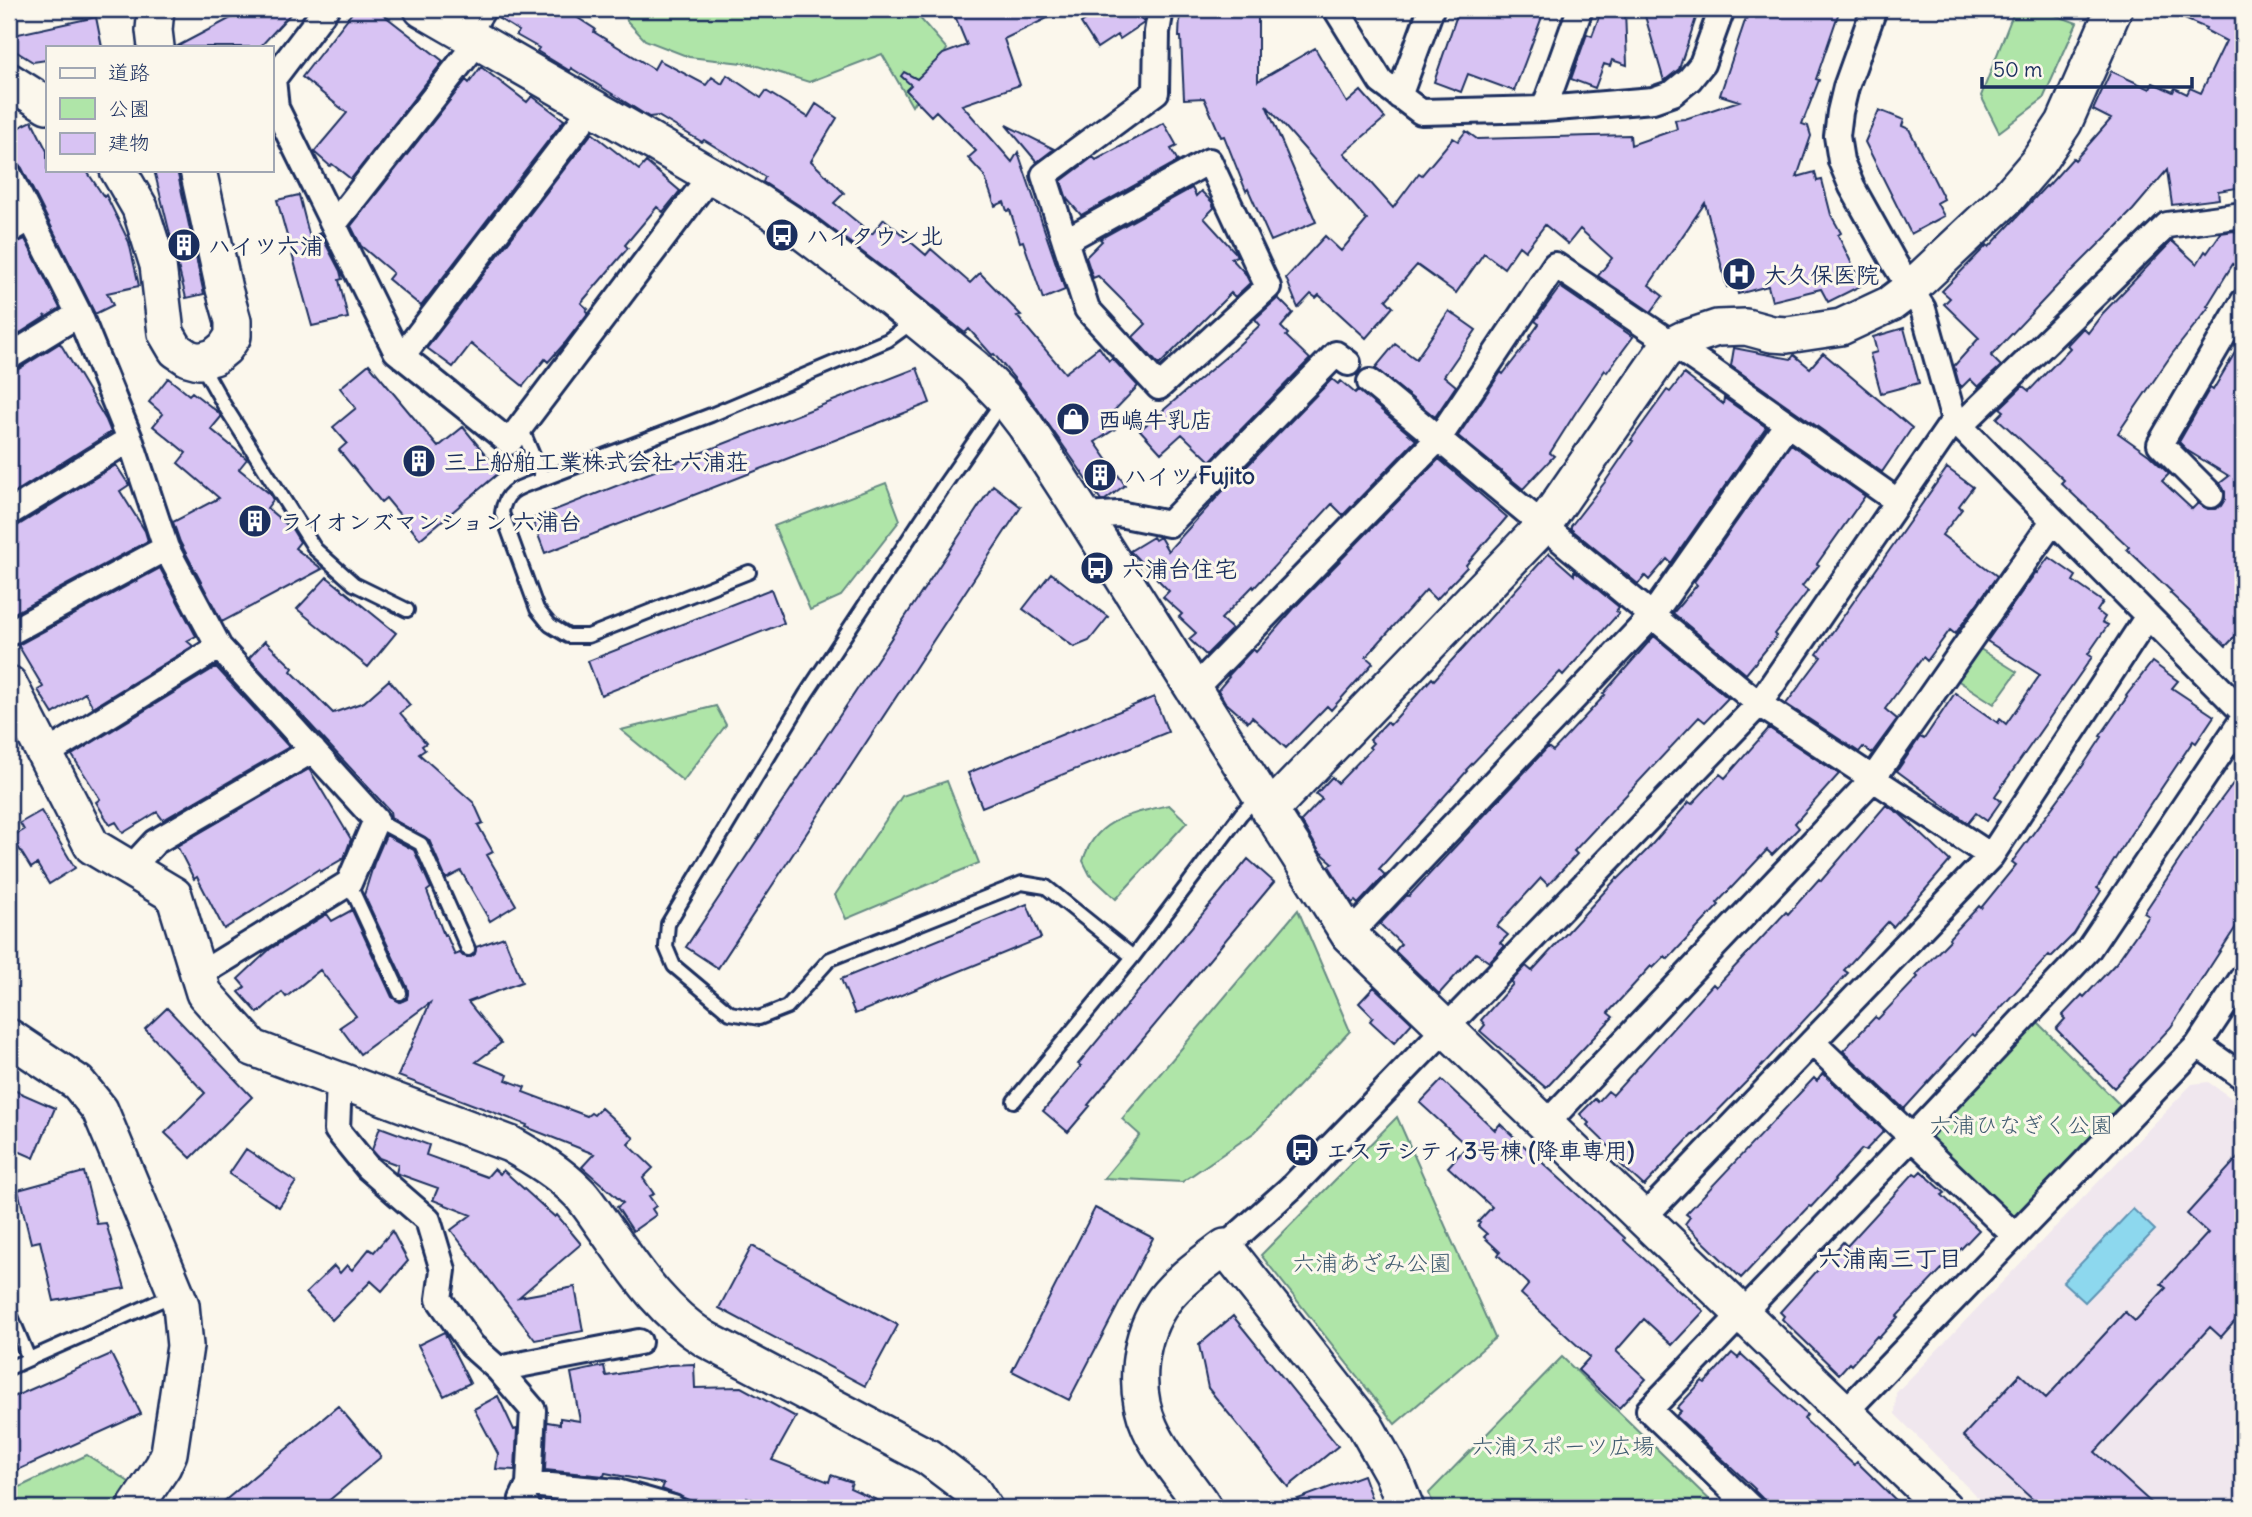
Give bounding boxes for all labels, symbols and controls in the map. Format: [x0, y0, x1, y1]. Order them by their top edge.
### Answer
legend [46, 46, 273, 172]
scale bar [1982, 46, 2192, 90]
text: 50 m [1993, 56, 2042, 83]
text: 道路 [108, 59, 150, 86]
text: 公園 [108, 95, 150, 122]
text: 建物 [108, 129, 150, 156]
bus stop icon: ハイタウン北 [763, 216, 801, 254]
place label: ハイタウン北 [806, 221, 943, 250]
building icon: ハイツ六浦 [165, 226, 203, 264]
place label: ハイツ六浦 [208, 231, 323, 260]
hospital icon: 大久保医院 [1720, 255, 1758, 293]
place label: 大久保医院 [1764, 260, 1879, 289]
shop icon: 西嶋牛乳店 [1054, 400, 1092, 438]
place label: 西嶋牛乳店 [1098, 405, 1213, 434]
building icon: 三上船舶工業株式会社 六浦荘 [400, 442, 438, 480]
place label: 三上船舶工業株式会社 六浦荘 [444, 447, 748, 476]
building icon: ハイツ Fujito [1081, 456, 1119, 494]
place label: ハイツ Fujito [1124, 461, 1255, 490]
building icon: ライオンズマンション 六浦台 [236, 502, 274, 540]
place label: ライオンズマンション 六浦台 [280, 507, 582, 536]
bus stop icon: 六浦台住宅 [1078, 549, 1116, 587]
place label: 六浦台住宅 [1122, 554, 1237, 583]
park label: 六浦ひなぎく公園 [1929, 1110, 2113, 1139]
bus stop icon: エステシティ3号棟 (降車専用) [1283, 1131, 1321, 1169]
place label: エステシティ3号棟 (降車専用) [1326, 1136, 1634, 1165]
district label: 六浦南三丁目 [1818, 1243, 1962, 1273]
park label: 六浦あざみ公園 [1292, 1248, 1452, 1277]
park label: 六浦スポーツ広場 [1471, 1431, 1655, 1460]

